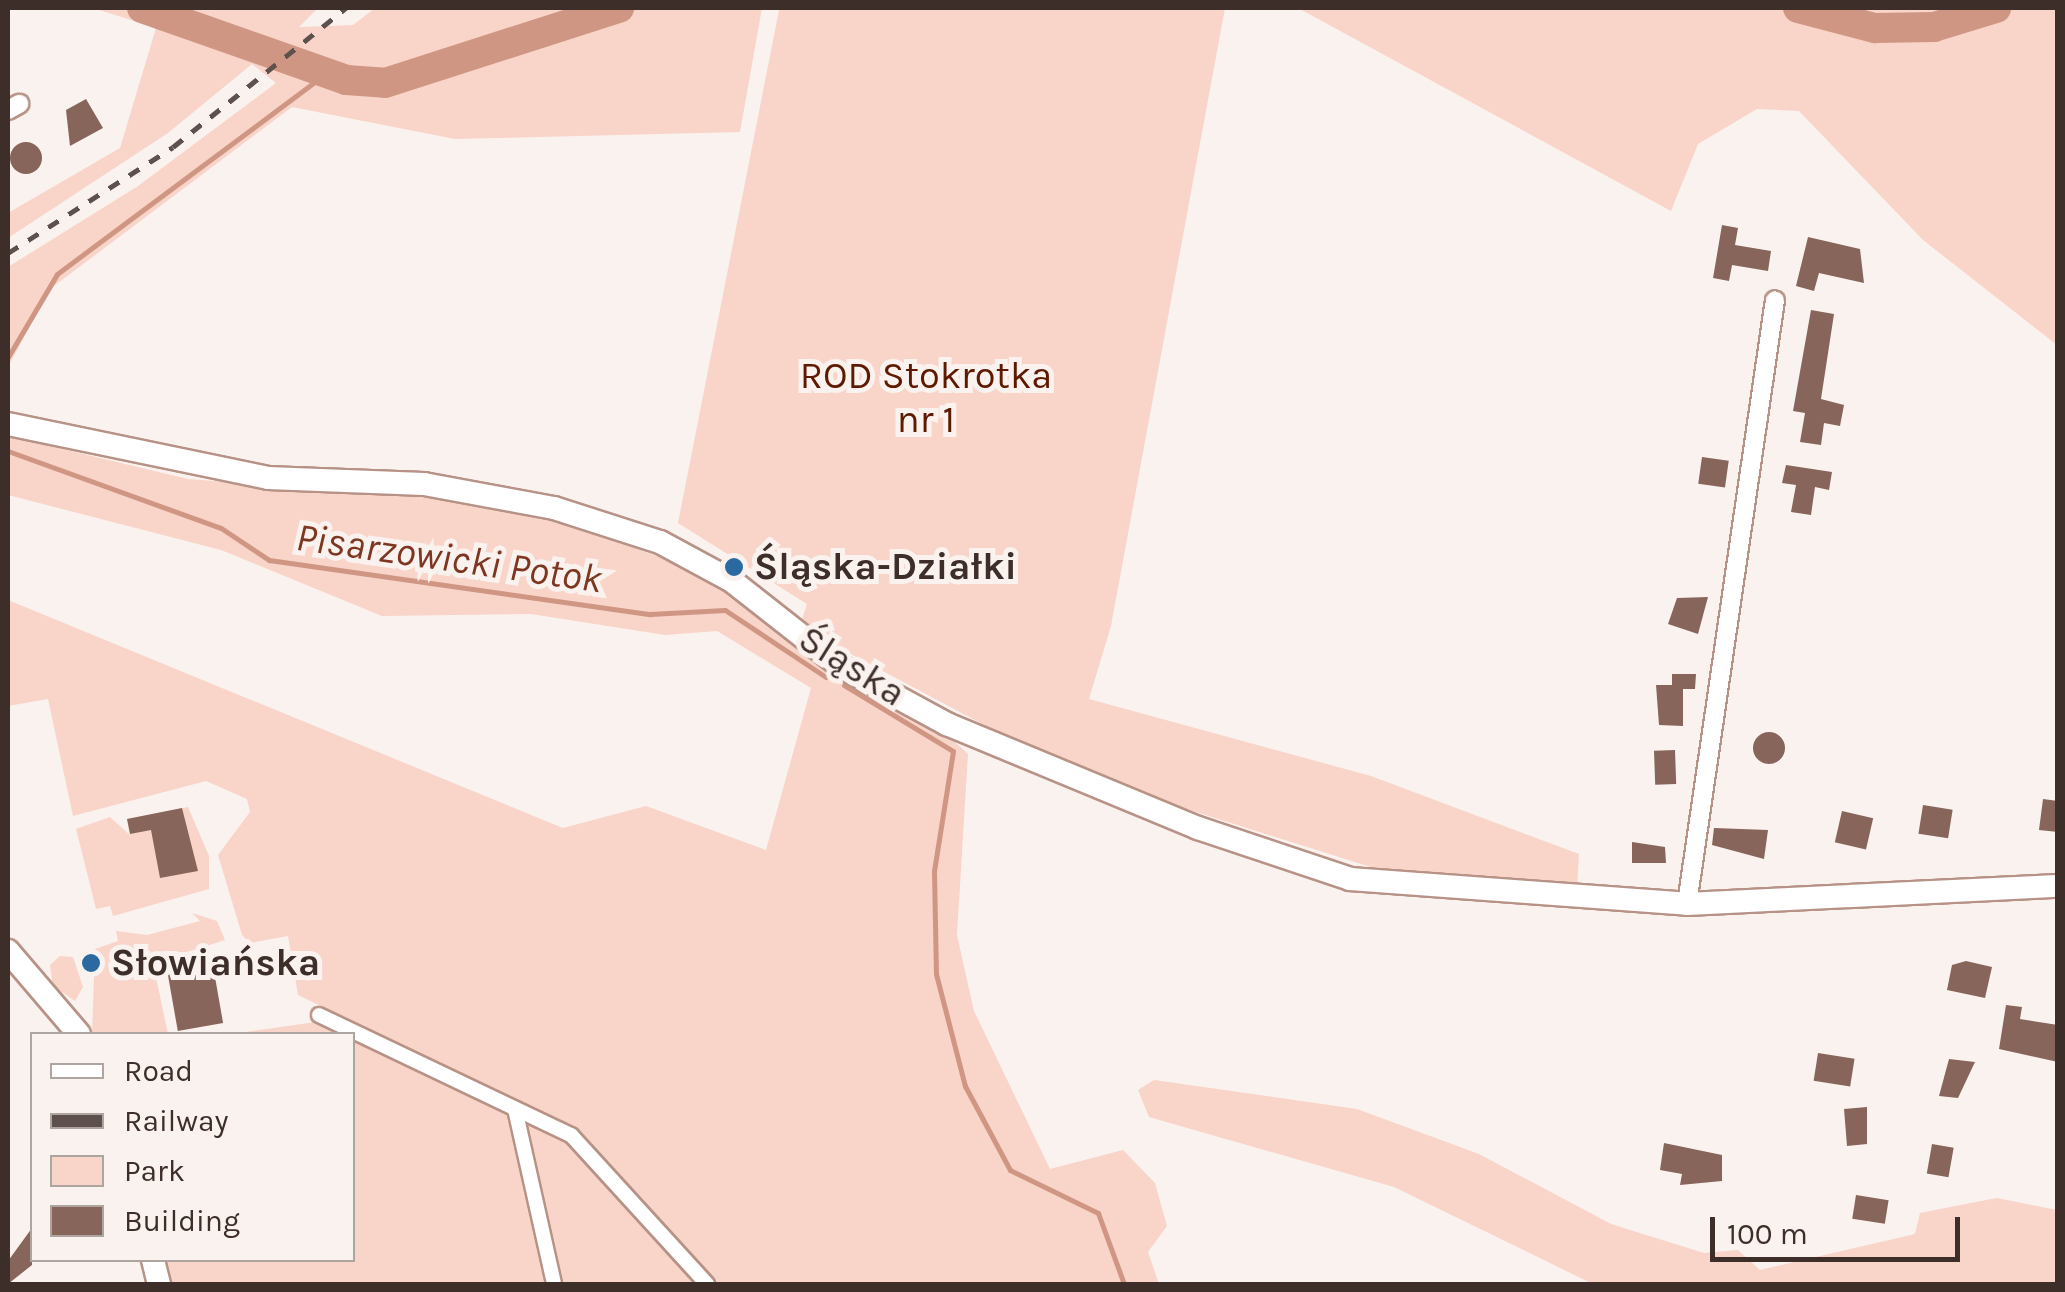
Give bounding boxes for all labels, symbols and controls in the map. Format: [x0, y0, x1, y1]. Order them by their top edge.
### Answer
park label: ROD Stokrotka nr 1 [800, 353, 1052, 442]
water label: Pisarzowicki Potok [293, 513, 605, 603]
place label: Śląska-Działki [754, 544, 1017, 590]
marker: Śląska-Działki [723, 556, 745, 578]
street label: Śląska [790, 616, 914, 716]
place label: Słowiańska [111, 940, 320, 986]
marker: Słowiańska [80, 952, 102, 974]
legend [30, 1032, 355, 1262]
text: Road [124, 1053, 193, 1089]
text: Railway [124, 1103, 228, 1139]
text: Park [124, 1153, 185, 1189]
scale bar [1715, 1197, 1965, 1259]
text: Building [124, 1203, 240, 1239]
text: 100 m [1727, 1216, 1808, 1252]

